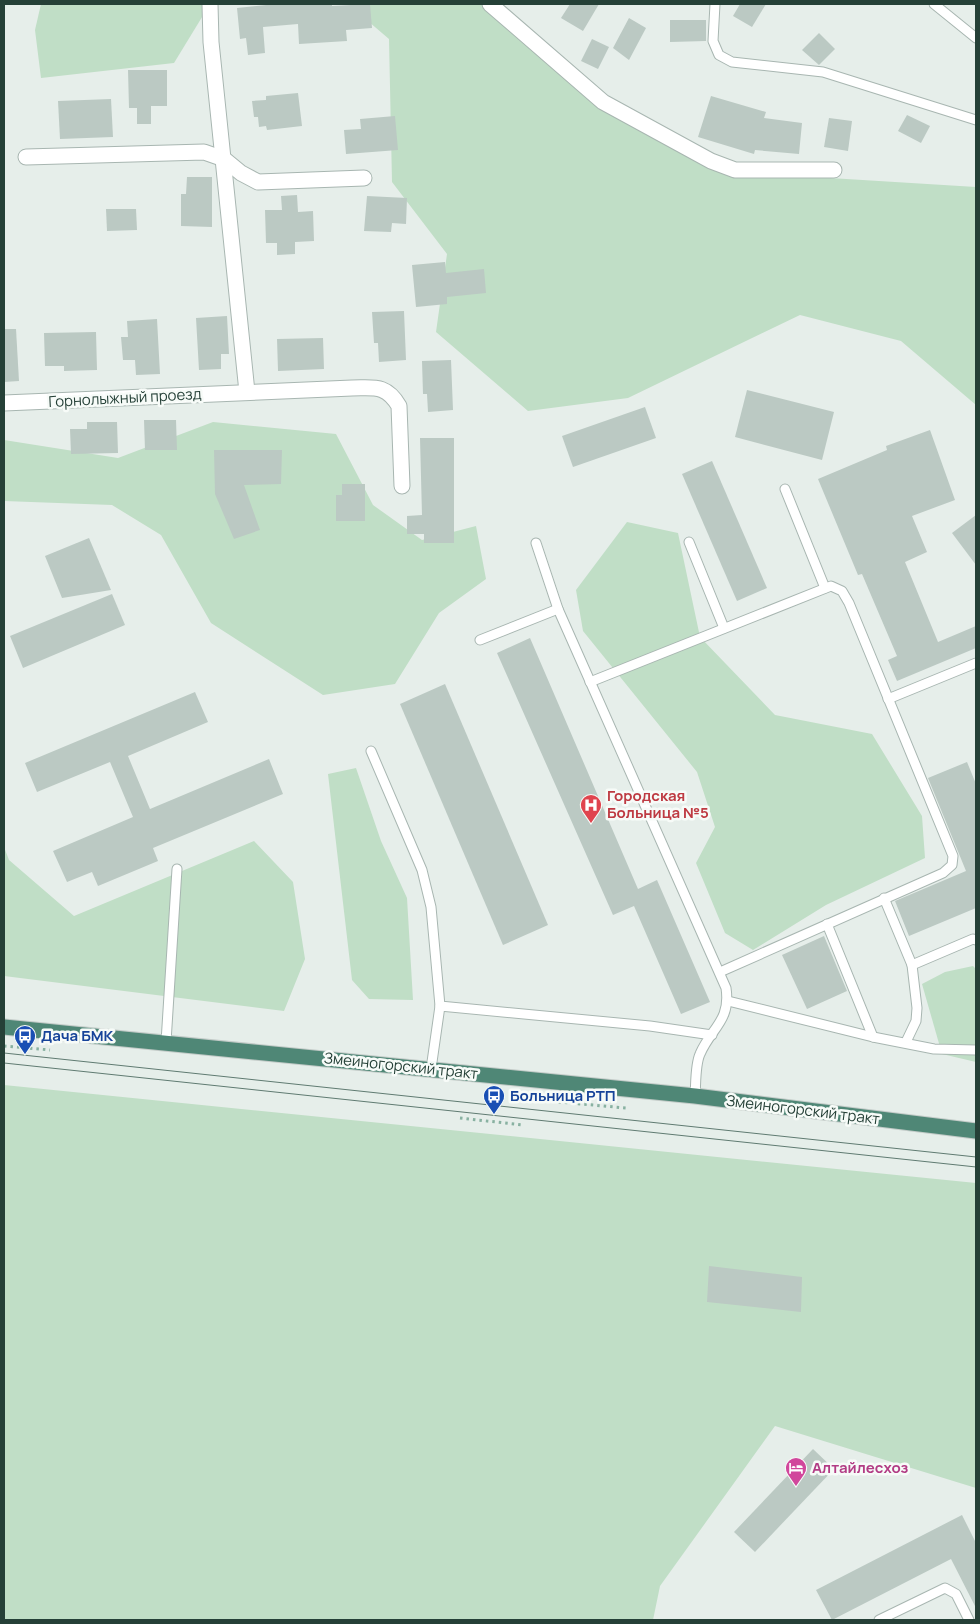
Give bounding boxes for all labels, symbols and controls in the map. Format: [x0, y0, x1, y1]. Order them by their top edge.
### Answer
street label: Горнолыжный проезд [48, 383, 202, 412]
place label: Городская Больница №5 [607, 785, 709, 823]
hospital icon: Городская Больница №5 [579, 793, 603, 824]
bus stop icon: Дача БМК [13, 1024, 37, 1055]
place label: Дача БМК [41, 1025, 114, 1046]
street label: Змеиногорский тракт [323, 1047, 479, 1084]
bus stop icon: Больница РТП [482, 1084, 506, 1115]
place label: Больница РТП [510, 1085, 616, 1106]
street label: Змеиногорский тракт [725, 1090, 881, 1129]
hotel icon: Алтайлесхоз [784, 1456, 808, 1487]
place label: Алтайлесхоз [812, 1457, 908, 1478]

